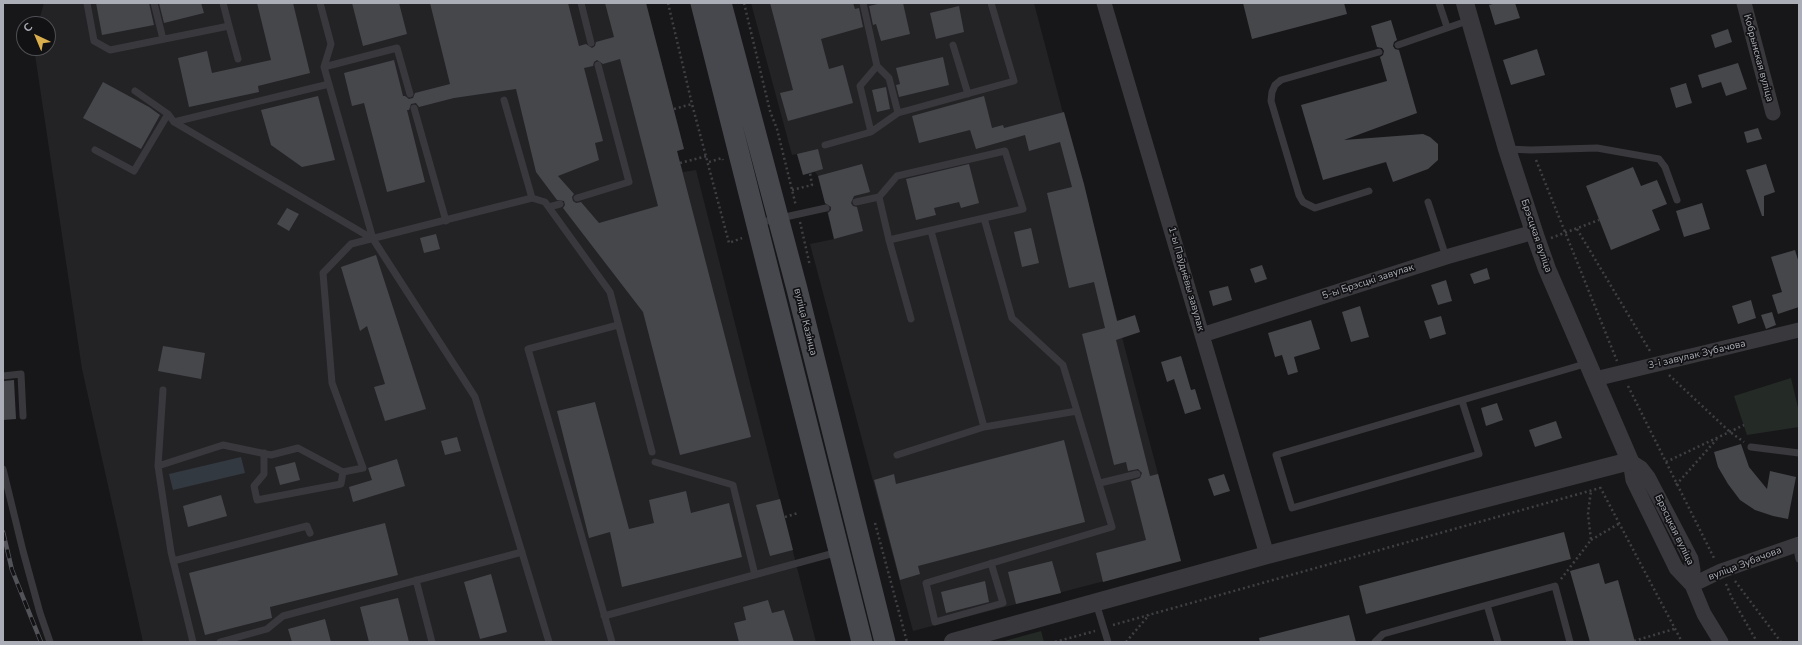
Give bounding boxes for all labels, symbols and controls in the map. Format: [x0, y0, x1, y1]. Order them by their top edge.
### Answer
street label: Кобрынская вуліца [1741, 13, 1775, 103]
north arrow [16, 16, 56, 56]
text: С [20, 20, 36, 36]
street label: Брэсцкая вуліца [1518, 198, 1554, 274]
street label: 1-ы Паўднёвы завулак [1165, 225, 1207, 333]
street label: 5-ы Брэсцкі завулак [1321, 262, 1415, 302]
street label: вуліца Казінца [791, 287, 819, 357]
street label: 3-і завулак Зубачова [1647, 338, 1747, 372]
street label: Брэсцкая вуліца [1652, 493, 1696, 567]
street label: вуліца Зубачова [1707, 545, 1783, 583]

